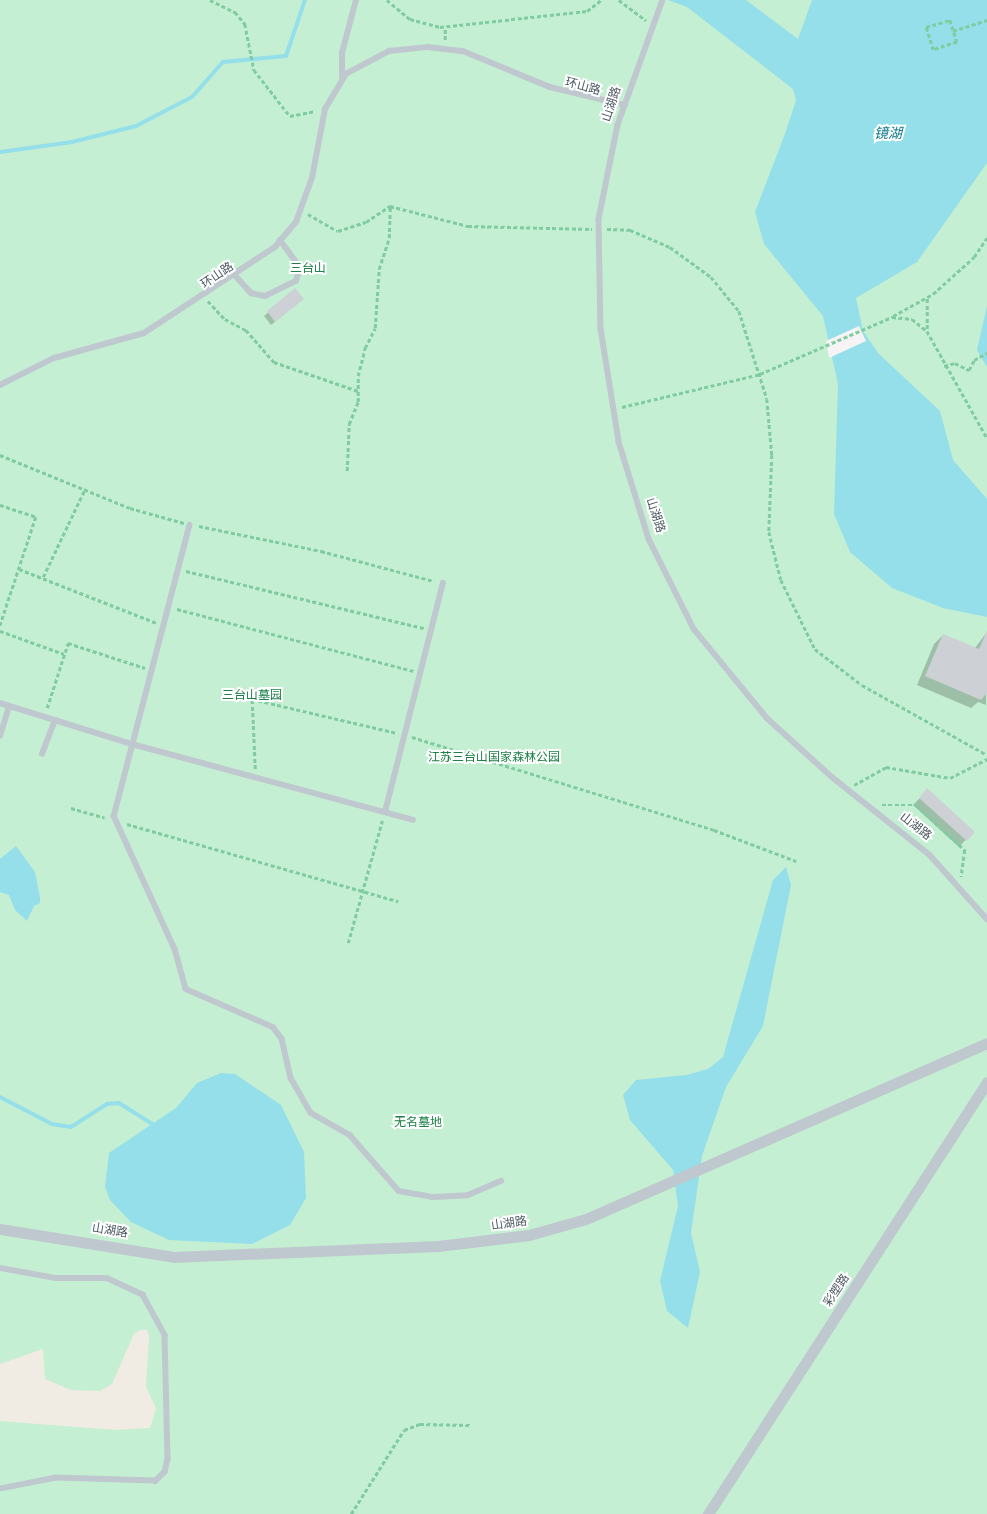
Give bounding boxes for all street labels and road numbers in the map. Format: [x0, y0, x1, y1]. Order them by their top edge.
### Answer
street label: 环山路 [564, 74, 602, 98]
street label: 山湖路 [599, 85, 623, 123]
street label: 环山路 [198, 259, 236, 291]
street label: 山湖路 [644, 496, 668, 534]
street label: 山湖路 [897, 809, 935, 843]
street label: 山湖路 [490, 1213, 528, 1233]
street label: 山湖路 [91, 1220, 129, 1240]
street label: 彩塑路 [820, 1271, 852, 1309]

